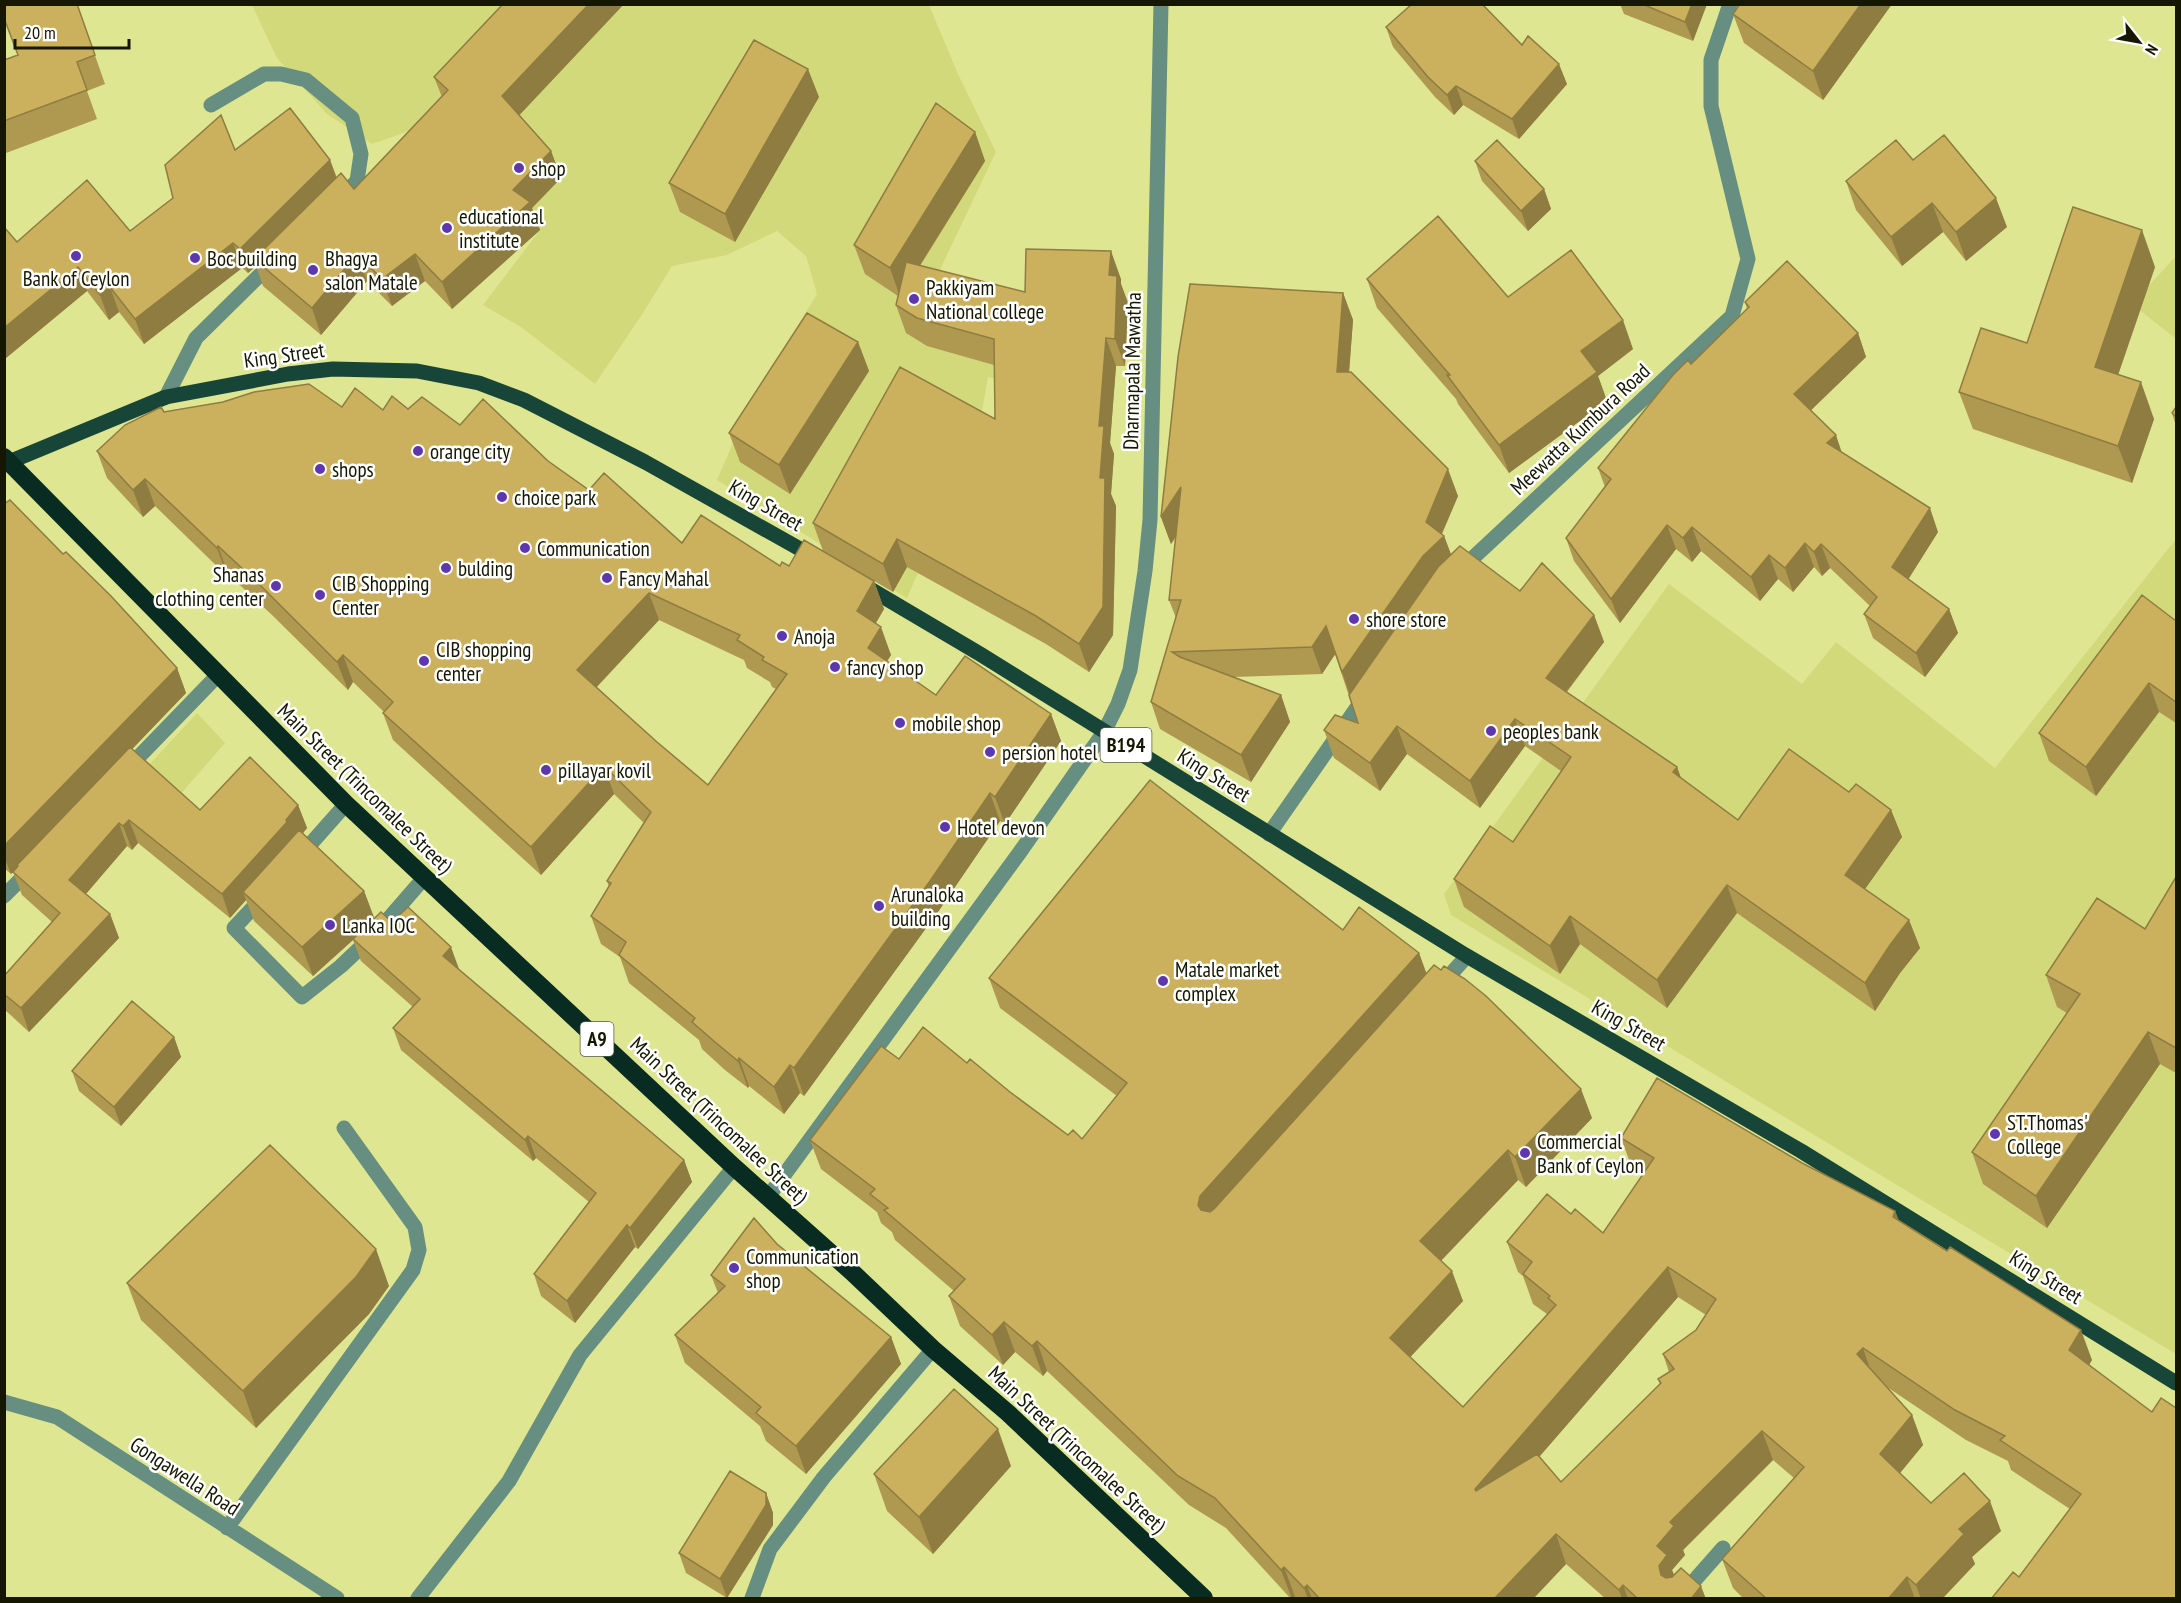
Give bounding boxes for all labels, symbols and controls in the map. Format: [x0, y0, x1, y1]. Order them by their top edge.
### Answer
scale bar [15, 12, 129, 50]
north arrow [2109, 12, 2169, 72]
text: 20 m [24, 21, 56, 44]
text: N [2141, 41, 2163, 59]
place label: shop [531, 155, 566, 182]
marker: shop [512, 161, 526, 175]
place label: educational institute [459, 203, 544, 254]
marker: educational institute [440, 221, 454, 235]
place label: Boc building [207, 245, 297, 272]
place label: Bhagya salon Matale [325, 245, 418, 296]
marker: Bank of Ceylon [69, 249, 83, 263]
marker: Boc building [188, 251, 202, 265]
marker: Bhagya salon Matale [306, 263, 320, 277]
place label: Bank of Ceylon [23, 265, 129, 292]
place label: Pakkiyam National college [926, 274, 1044, 325]
marker: Pakkiyam National college [907, 292, 921, 306]
street label: Dharmapala Mawatha [1117, 292, 1147, 450]
street label: King Street [242, 336, 326, 374]
street label: Meewatta Kumbura Road [1505, 357, 1655, 501]
place label: orange city [430, 438, 510, 465]
marker: orange city [411, 444, 425, 458]
place label: shops [332, 456, 374, 483]
marker: shops [313, 462, 327, 476]
street label: King Street [724, 473, 808, 537]
place label: choice park [514, 484, 596, 511]
marker: choice park [495, 490, 509, 504]
place label: Communication [537, 535, 650, 562]
marker: Communication [518, 541, 532, 555]
place label: bulding [458, 555, 513, 582]
place label: Shanas clothing center [155, 561, 264, 612]
marker: bulding [439, 561, 453, 575]
place label: Fancy Mahal [619, 565, 709, 592]
place label: CIB Shopping Center [332, 570, 429, 621]
marker: Fancy Mahal [600, 571, 614, 585]
marker: Shanas clothing center [269, 579, 283, 593]
marker: CIB Shopping Center [313, 588, 327, 602]
place label: shore store [1366, 606, 1447, 633]
marker: shore store [1347, 612, 1361, 626]
place label: Anoja [794, 623, 835, 650]
marker: Anoja [775, 629, 789, 643]
place label: CIB shopping center [436, 636, 531, 687]
marker: CIB shopping center [417, 654, 431, 668]
place label: fancy shop [847, 654, 924, 681]
marker: fancy shop [828, 660, 842, 674]
street label: Main Street (Trincomalee Street) [272, 697, 458, 879]
place label: mobile shop [912, 710, 1001, 737]
marker: mobile shop [893, 716, 907, 730]
place label: peoples bank [1503, 718, 1599, 745]
marker: peoples bank [1484, 724, 1498, 738]
road number: B194 [1100, 728, 1152, 762]
place label: persion hotel [1002, 739, 1098, 766]
street label: King Street [1172, 742, 1256, 808]
marker: persion hotel [983, 745, 997, 759]
place label: pillayar kovil [558, 757, 651, 784]
marker: pillayar kovil [539, 763, 553, 777]
place label: Hotel devon [957, 814, 1045, 841]
marker: Hotel devon [938, 820, 952, 834]
place label: Arunaloka building [891, 881, 964, 932]
marker: Arunaloka building [872, 899, 886, 913]
place label: Lanka IOC [342, 912, 415, 939]
marker: Lanka IOC [323, 918, 337, 932]
place label: Matale market complex [1175, 956, 1279, 1007]
marker: Matale market complex [1156, 974, 1170, 988]
street label: King Street [1587, 993, 1671, 1057]
road number: A9 [580, 1022, 614, 1056]
street label: Main Street (Trincomalee Street) [625, 1031, 814, 1209]
place label: ST.Thomas' College [2007, 1109, 2088, 1160]
marker: ST.Thomas' College [1988, 1127, 2002, 1141]
place label: Commercial Bank of Ceylon [1537, 1128, 1644, 1179]
marker: Commercial Bank of Ceylon [1518, 1146, 1532, 1160]
place label: Communication shop [746, 1243, 859, 1294]
street label: King Street [2004, 1244, 2088, 1310]
marker: Communication shop [727, 1261, 741, 1275]
street label: Main Street (Trincomalee Street) [983, 1360, 1172, 1538]
street label: Gongawella Road [125, 1431, 245, 1521]

